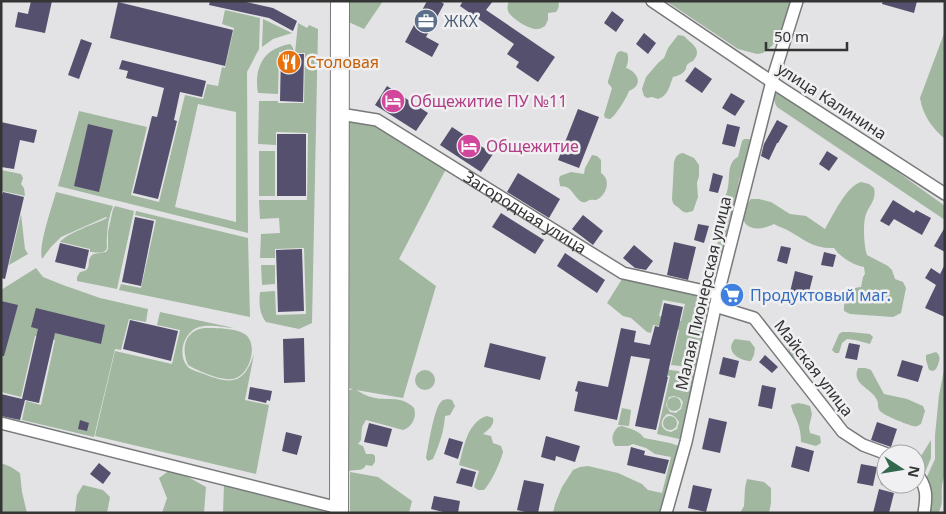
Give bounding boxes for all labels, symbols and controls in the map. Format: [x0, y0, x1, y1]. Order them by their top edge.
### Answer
office icon: ЖКХ [413, 8, 439, 34]
place label: ЖКХ [444, 10, 478, 32]
scale bar [766, 20, 847, 52]
text: 50 m [774, 26, 809, 46]
restaurant icon: Столовая [276, 49, 302, 75]
place label: Столовая [306, 51, 379, 73]
street label: улица Калинина [773, 57, 891, 145]
hotel icon: Общежитие ПУ №11 [380, 88, 406, 114]
place label: Общежитие ПУ №11 [410, 90, 567, 112]
hotel icon: Общежитие [456, 133, 482, 159]
place label: Общежитие [486, 135, 579, 157]
street label: Загородная улица [460, 166, 591, 259]
street label: Малая Пионерская улица [670, 194, 736, 392]
supermarket icon: Продуктовый маг. [719, 282, 745, 308]
place label: Продуктовый маг. [750, 284, 891, 306]
street label: Майская улица [769, 315, 859, 421]
north arrow [876, 444, 926, 494]
text: N [904, 464, 925, 479]

